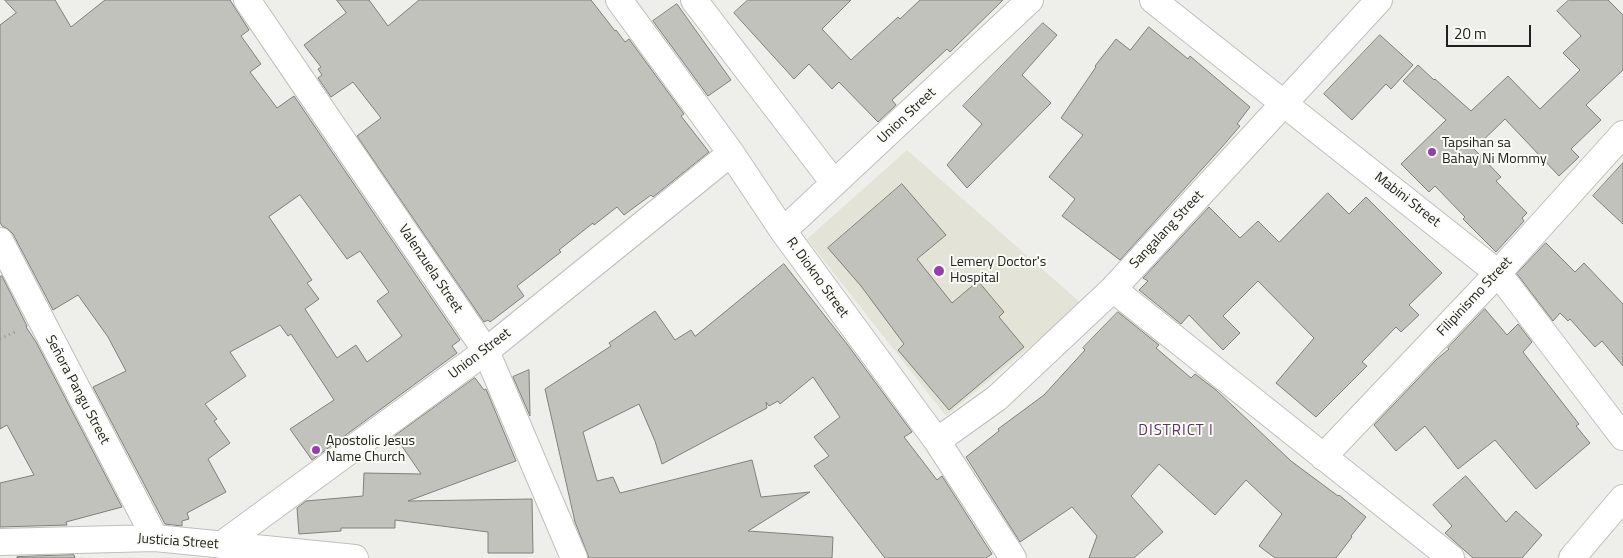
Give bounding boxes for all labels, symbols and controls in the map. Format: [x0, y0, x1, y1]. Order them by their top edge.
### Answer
scale bar [1448, 15, 1533, 47]
text: 20 m [1454, 22, 1487, 45]
street label: Union Street [874, 85, 940, 147]
place label: Tapsihan sa Bahay Ni Mommy [1442, 136, 1547, 168]
marker: Tapsihan sa Bahay Ni Mommy [1426, 146, 1438, 158]
street label: Mabini Street [1371, 169, 1443, 231]
street label: Sangalang Street [1127, 188, 1207, 272]
street label: Valenzuela Street [394, 222, 466, 316]
street label: R. Diokno Street [782, 235, 852, 321]
street label: Filipinismo Street [1434, 254, 1516, 340]
place label: Lemery Doctor's Hospital [950, 255, 1046, 288]
marker: Lemery Doctor's Hospital [932, 264, 946, 278]
street label: Union Street [446, 325, 514, 383]
street label: Señora Pangu Street [41, 333, 113, 447]
district label: DISTRICT I [1137, 422, 1215, 440]
place label: Apostolic Jesus Name Church [326, 434, 415, 467]
marker: Apostolic Jesus Name Church [310, 444, 322, 456]
street label: Justicia Street [137, 531, 219, 553]

